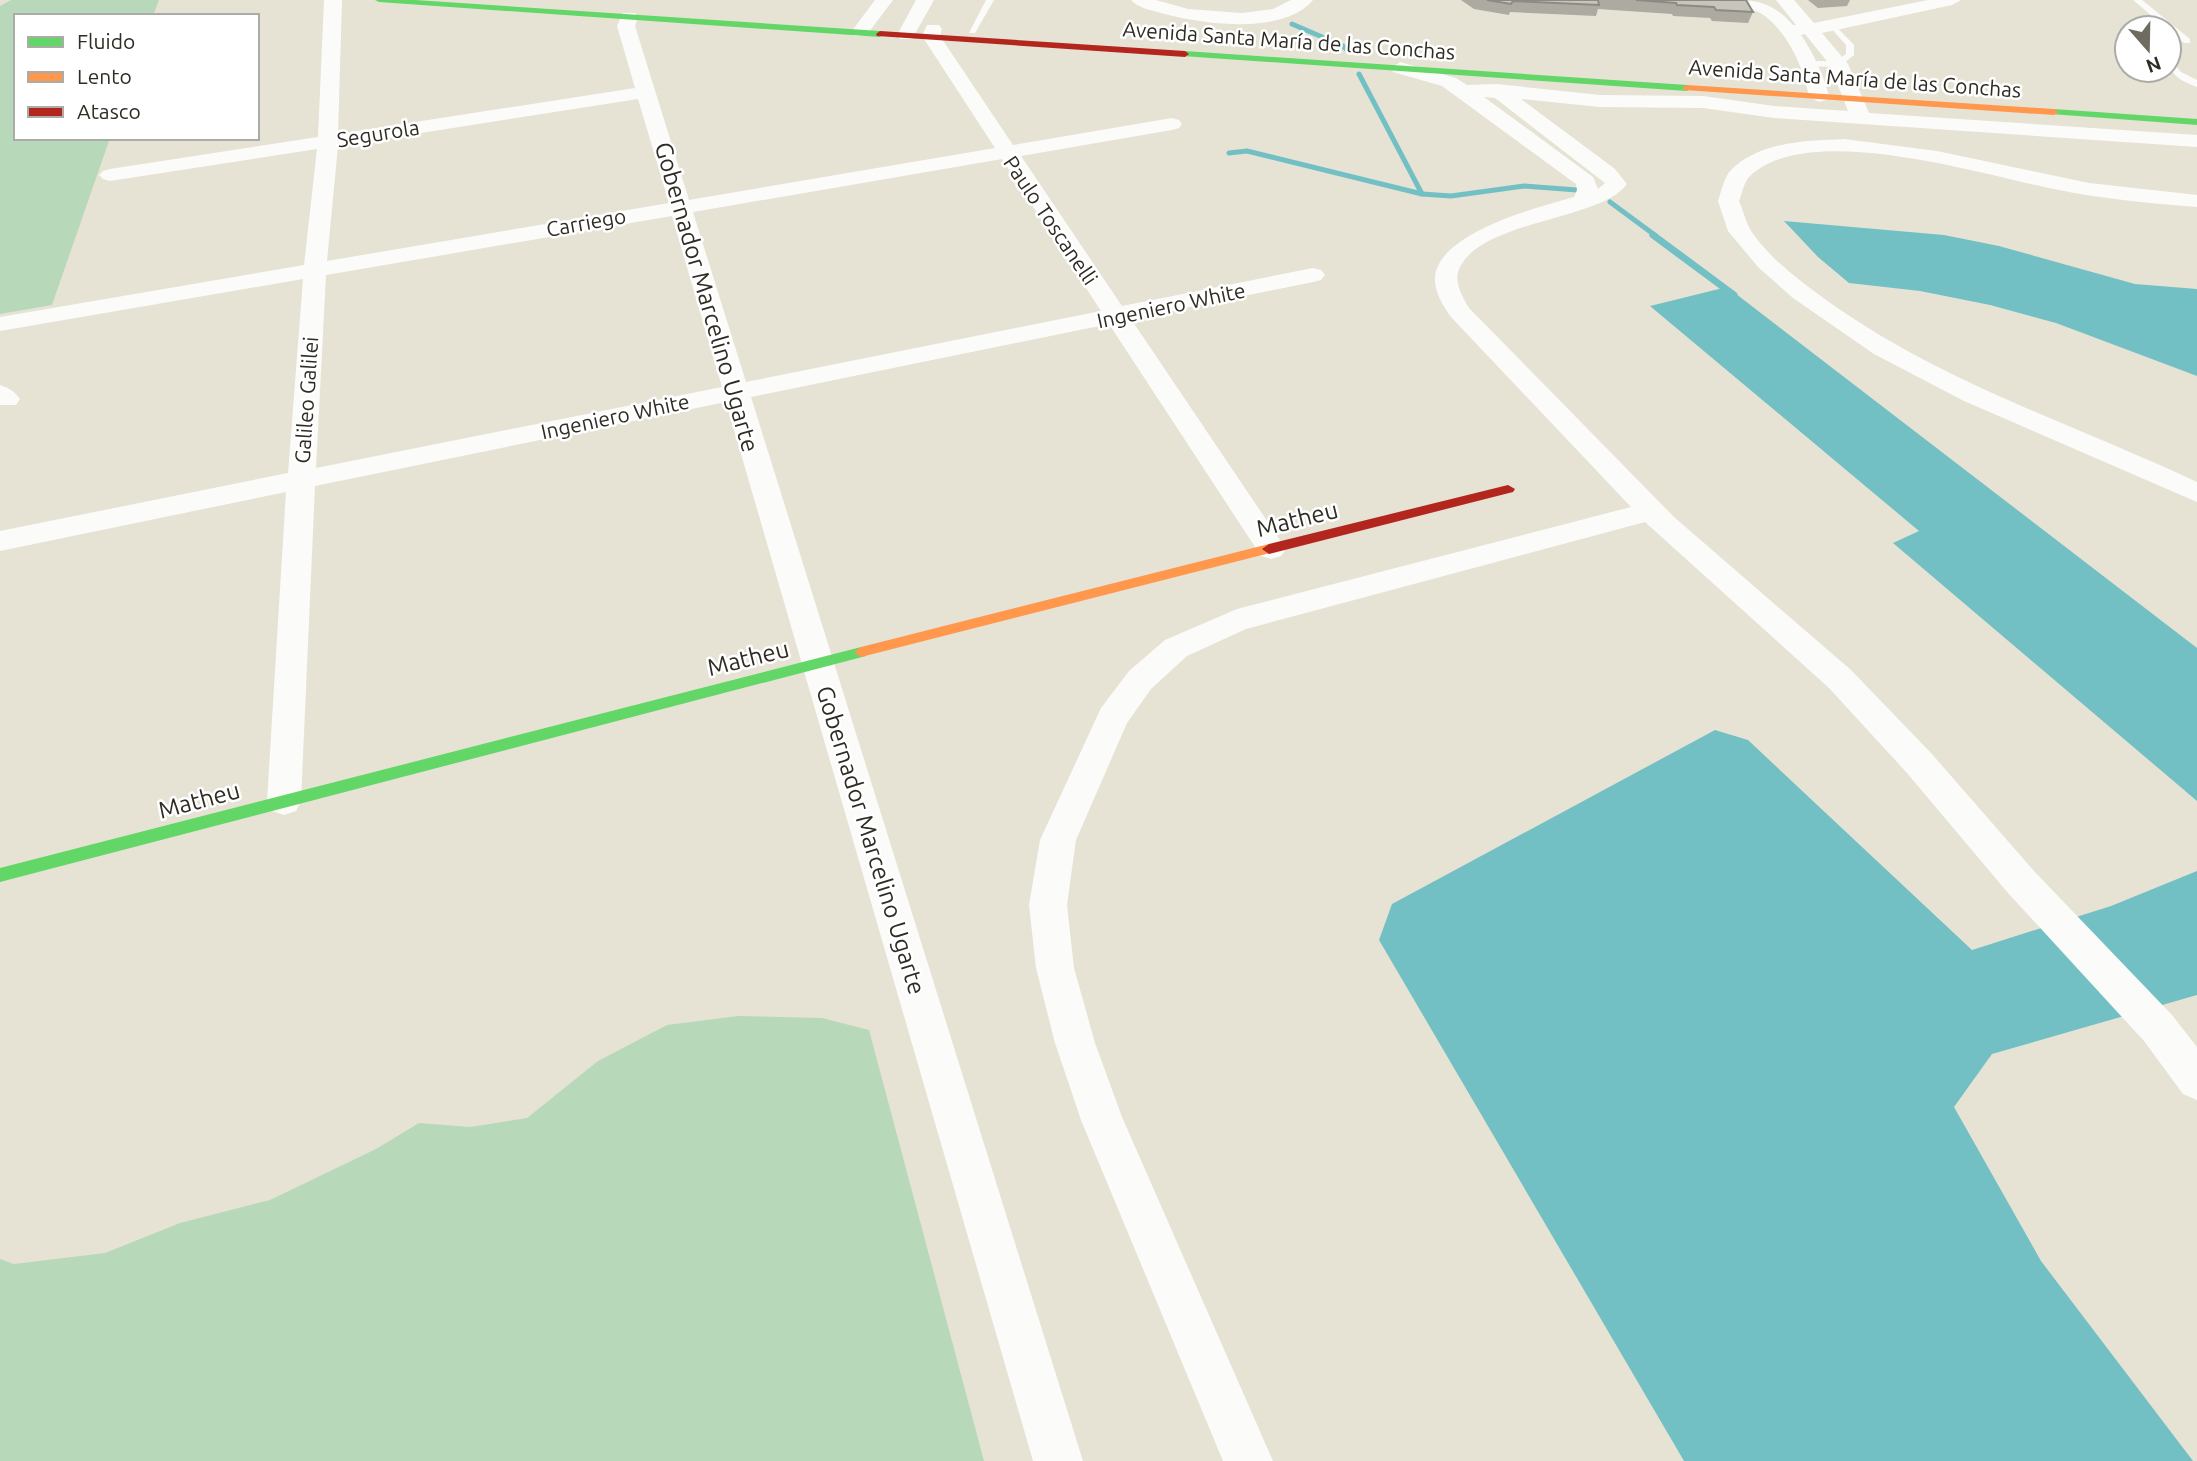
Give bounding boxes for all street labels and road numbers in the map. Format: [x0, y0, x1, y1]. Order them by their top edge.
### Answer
street label: Avenida Santa María de las Conchas [1122, 16, 1456, 64]
street label: Avenida Santa María de las Conchas [1688, 54, 2022, 102]
street label: Segurola [335, 115, 421, 151]
street label: Gobernador Marcelino Ugarte [650, 139, 764, 455]
street label: Paulo Toscanelli [999, 151, 1103, 289]
street label: Carriego [544, 203, 628, 241]
street label: Ingeniero White [1095, 278, 1247, 332]
street label: Galileo Galilei [290, 336, 322, 464]
street label: Ingeniero White [539, 389, 691, 443]
street label: Matheu [1253, 496, 1341, 542]
street label: Matheu [704, 635, 792, 681]
street label: Gobernador Marcelino Ugarte [811, 682, 931, 998]
street label: Matheu [155, 776, 243, 824]

